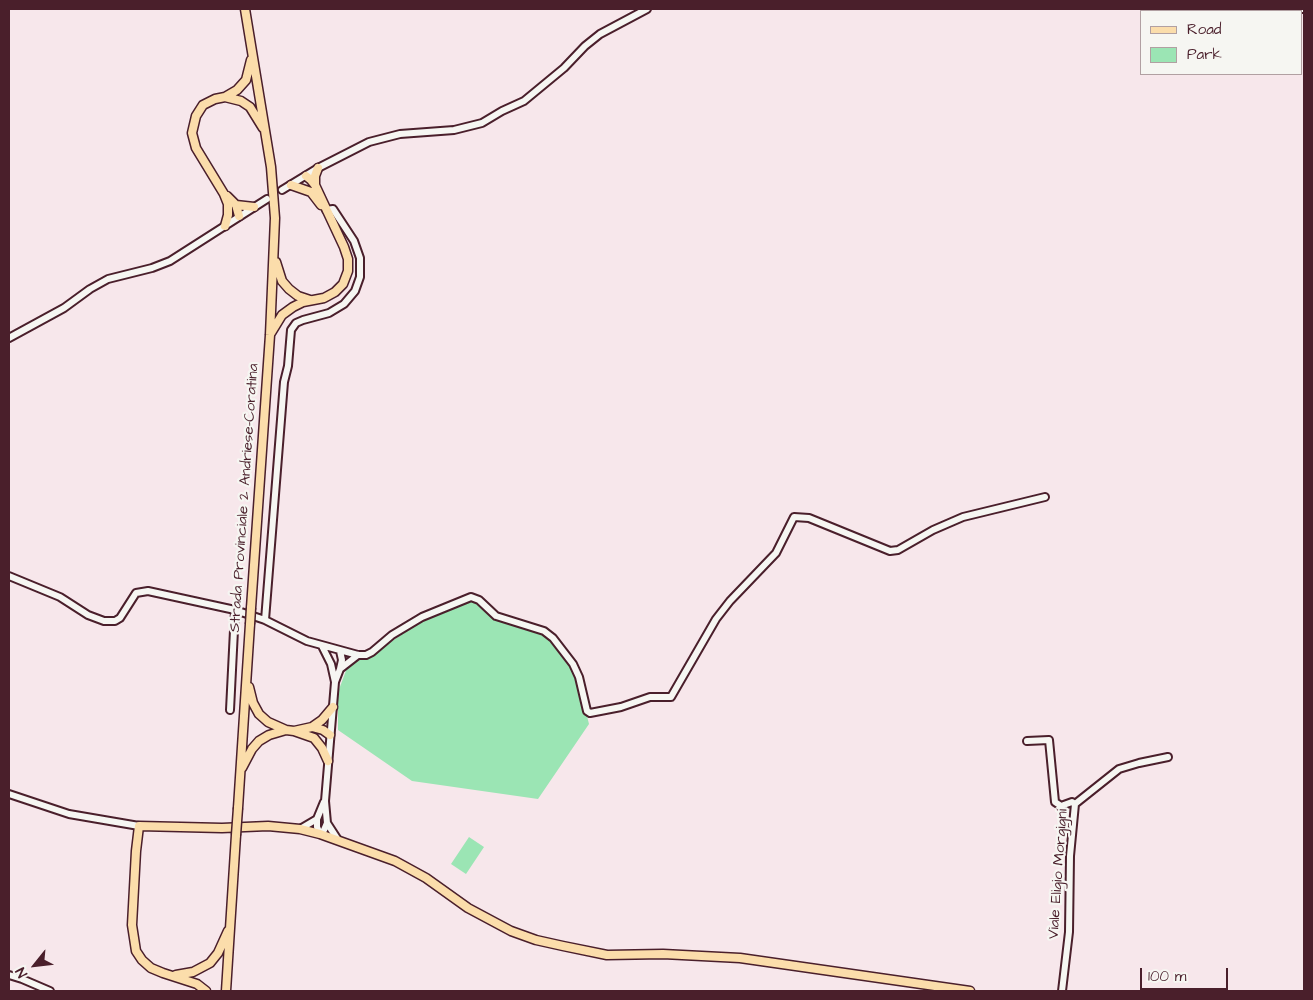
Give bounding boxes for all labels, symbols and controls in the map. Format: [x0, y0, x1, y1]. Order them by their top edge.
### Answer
legend [1140, 10, 1303, 75]
text: Road [1187, 19, 1221, 40]
text: Park [1187, 44, 1222, 65]
street label: Strada Provinciale 2 Andriese-Coratina [227, 363, 263, 633]
street label: Viale Eligio Morgigni [1045, 808, 1073, 940]
north arrow [10, 940, 60, 990]
scale bar [1143, 958, 1230, 990]
text: N [11, 964, 33, 981]
text: 100 m [1148, 966, 1187, 987]

